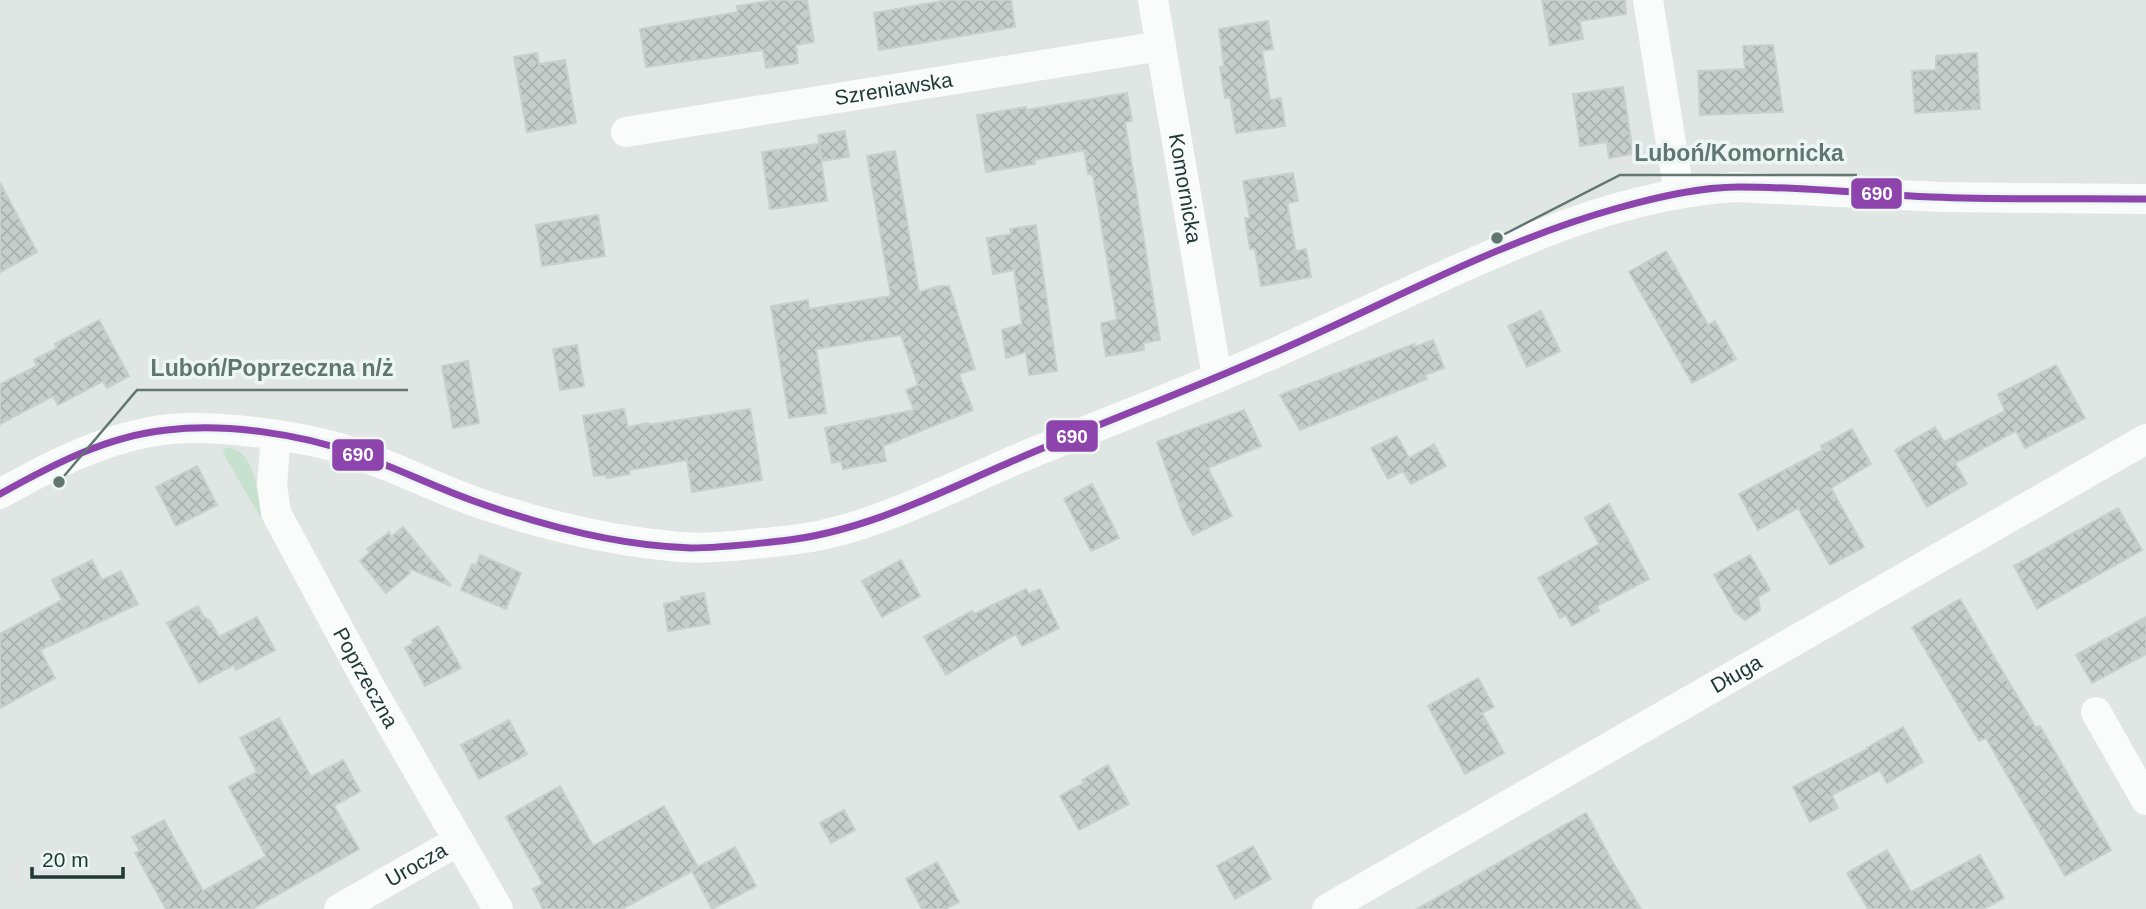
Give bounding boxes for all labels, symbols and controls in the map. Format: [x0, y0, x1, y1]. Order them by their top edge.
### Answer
street label: Szreniawska [833, 68, 954, 109]
callout: Luboń/Komornicka [1620, 131, 1857, 175]
street label: Komornicka [1165, 132, 1206, 245]
text: Luboń/Komornicka [1634, 140, 1844, 166]
line badge: 690 [1850, 177, 1903, 210]
text: 690 [1861, 183, 1893, 204]
callout: Luboń/Poprzeczna n/ż [137, 346, 408, 390]
text: Luboń/Poprzeczna n/ż [151, 355, 393, 381]
line badge: 690 [1045, 419, 1099, 453]
text: 690 [1056, 426, 1088, 447]
line badge: 690 [331, 438, 385, 472]
text: 690 [342, 444, 374, 465]
street label: Poprzeczna [329, 624, 403, 732]
street label: Długa [1707, 650, 1766, 697]
scale bar [32, 836, 122, 880]
street label: Urocza [381, 838, 451, 891]
text: 20 m [42, 848, 89, 871]

